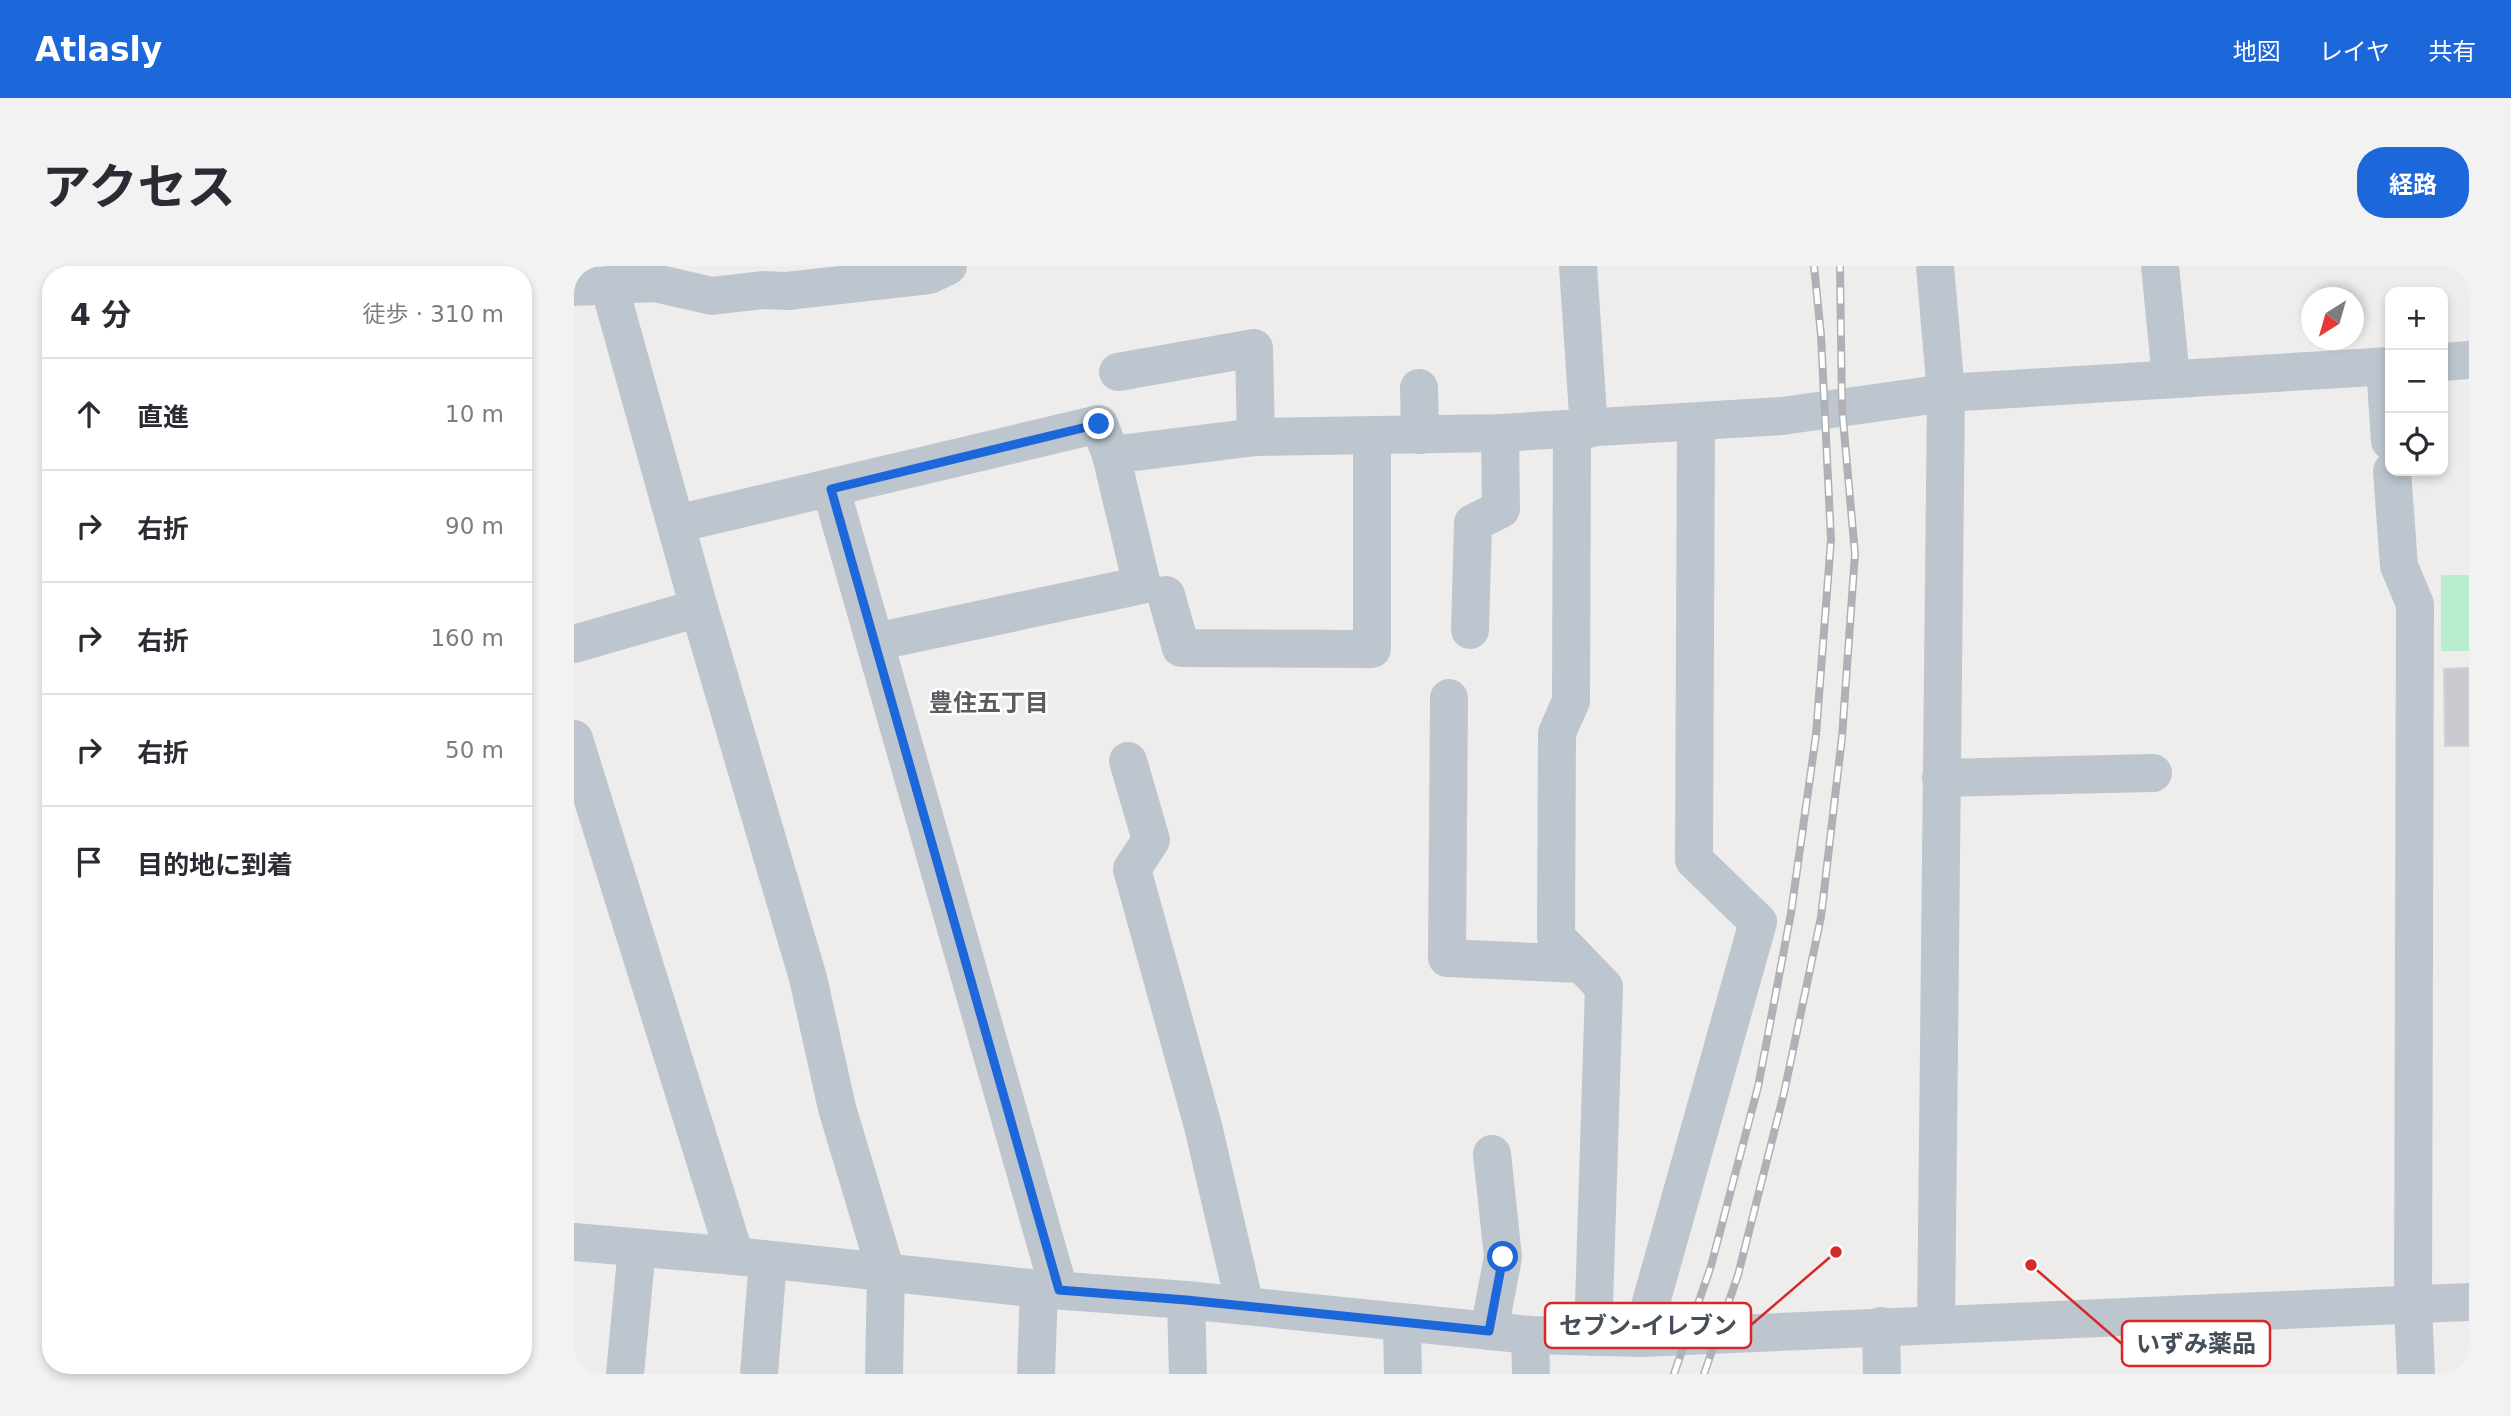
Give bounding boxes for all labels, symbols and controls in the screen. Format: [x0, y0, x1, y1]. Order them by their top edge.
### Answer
text: Atlasly [35, 30, 162, 69]
text: 地図 [2233, 38, 2281, 66]
text: レイヤ [2319, 38, 2390, 66]
text: 共有 [2428, 38, 2476, 66]
button: 経路 [2357, 147, 2469, 218]
text: アクセス [42, 159, 236, 216]
north arrow [2301, 287, 2364, 350]
map controls [2385, 287, 2448, 476]
button: + [2385, 287, 2448, 350]
text: 4 分 [70, 297, 131, 332]
text: 徒歩 · 310 m [362, 301, 504, 327]
button: − [2385, 350, 2448, 413]
icon: ahead [70, 395, 108, 433]
text: 10 m [445, 401, 504, 427]
text: 直進 [137, 402, 189, 432]
route end [1083, 408, 1114, 439]
button: locate [2385, 413, 2448, 476]
icon: right [70, 507, 108, 545]
text: 90 m [445, 513, 504, 539]
text: 右折 [137, 514, 189, 544]
icon: right [70, 619, 108, 657]
text: 160 m [430, 625, 504, 651]
text: 右折 [137, 626, 189, 656]
district label: 豊住五丁目 [929, 689, 1049, 717]
icon: right [70, 731, 108, 769]
text: 50 m [445, 737, 504, 763]
text: 右折 [137, 738, 189, 768]
icon: arrive [70, 843, 108, 881]
text: 目的地に到着 [137, 850, 293, 880]
route start [1487, 1241, 1518, 1272]
callout: セブン-イレブン [1545, 1303, 1751, 1348]
text: セブン-イレブン [1559, 1312, 1737, 1340]
callout: いずみ薬品 [2122, 1321, 2270, 1366]
text: いずみ薬品 [2136, 1330, 2256, 1358]

